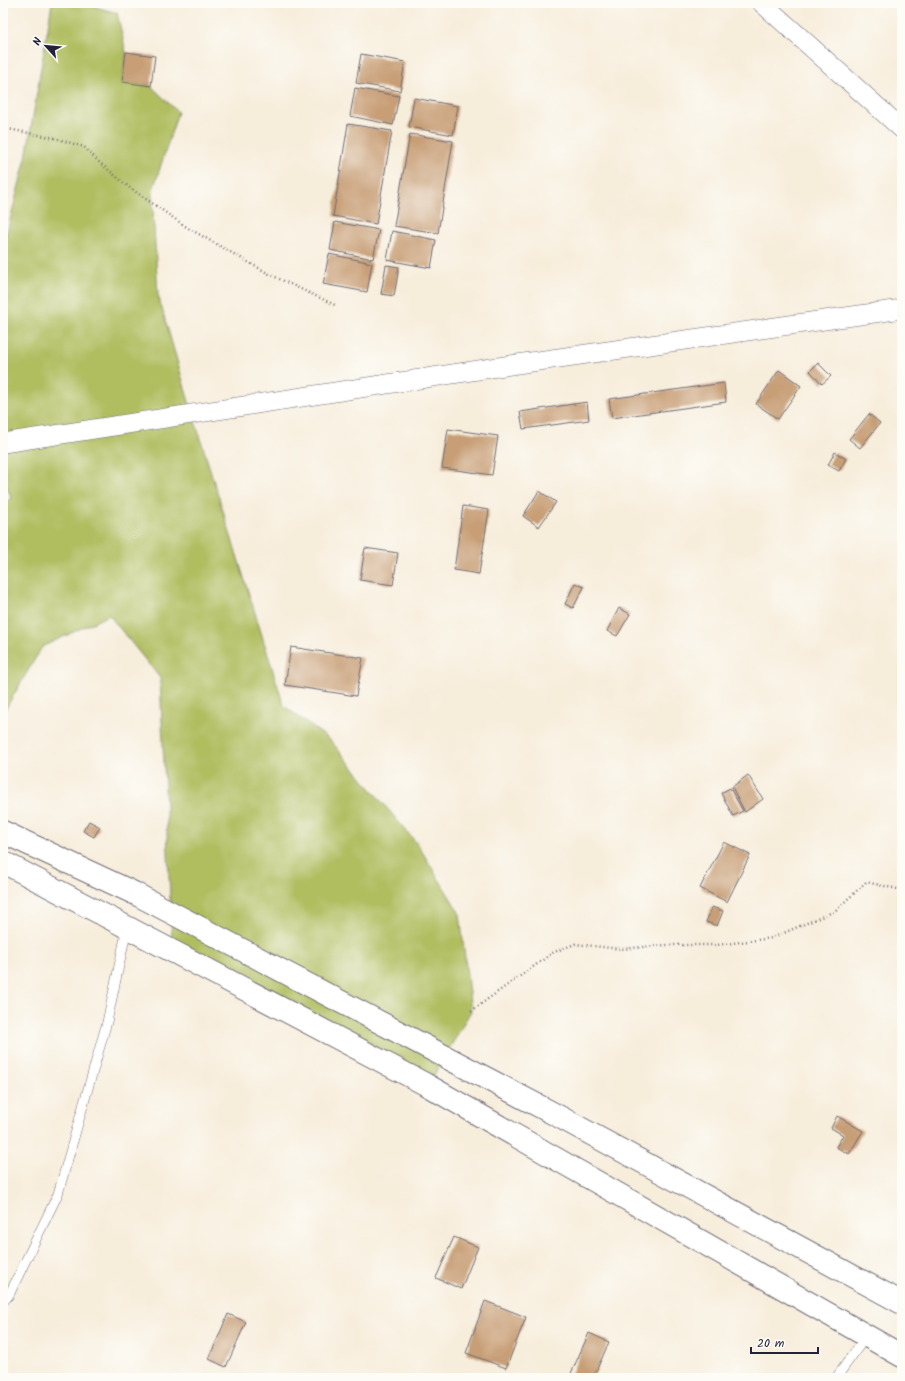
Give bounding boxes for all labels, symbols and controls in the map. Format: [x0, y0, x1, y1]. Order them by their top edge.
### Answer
north arrow [26, 26, 66, 66]
text: N [28, 35, 48, 49]
scale bar [751, 1329, 818, 1355]
text: 20 m [757, 1334, 785, 1353]

